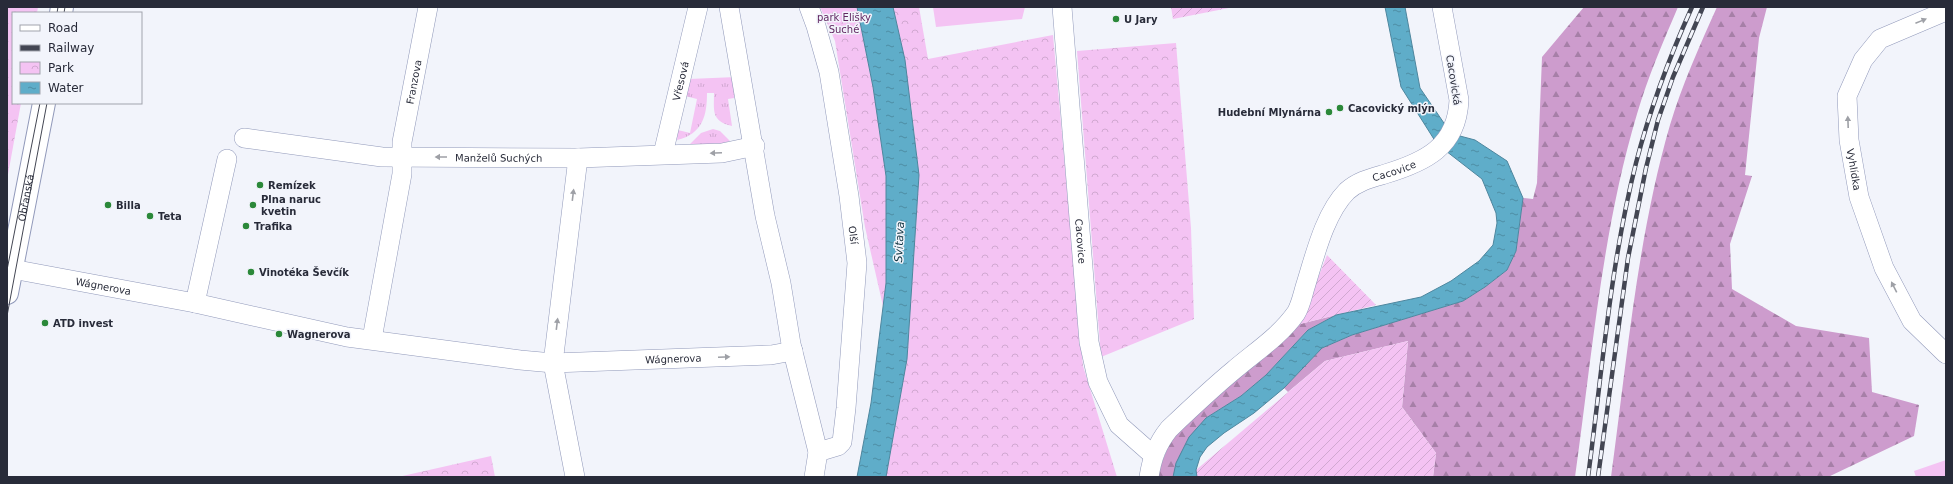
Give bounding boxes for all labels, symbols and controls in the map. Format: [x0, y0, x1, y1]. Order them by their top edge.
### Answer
legend [12, 12, 142, 104]
park label: park Elišky Suché [817, 12, 871, 35]
marker: U Jary [1111, 14, 1121, 24]
place label: U Jary [1124, 14, 1158, 25]
one-way arrow [1916, 18, 1928, 24]
text: Road [48, 21, 78, 35]
text: Railway [48, 41, 94, 55]
street label: Cacovická [1444, 54, 1463, 106]
street label: Franzova [404, 59, 424, 105]
street label: Vřesová [671, 60, 691, 102]
text: Park [48, 61, 74, 75]
text: Water [48, 81, 84, 95]
marker: Cacovický mlýn [1335, 103, 1345, 113]
place label: Cacovický mlýn [1348, 103, 1435, 114]
place label: Hudební Mlynárna [1218, 107, 1321, 118]
marker: Hudební Mlynárna [1324, 107, 1334, 117]
one-way arrow [1845, 116, 1852, 128]
street label: Vyhlídka [1845, 148, 1863, 191]
one-way arrow [709, 150, 722, 156]
street label: Manželů Suchých [455, 152, 542, 164]
one-way arrow [434, 154, 447, 160]
street label: Cacovice [1371, 158, 1418, 183]
street label: Obřanská [16, 173, 36, 222]
marker: Remízek [255, 180, 265, 190]
place label: Remízek [268, 180, 316, 191]
one-way arrow [570, 189, 576, 201]
place label: Plna naruc kvetin [261, 194, 321, 217]
marker: Billa [103, 200, 113, 210]
place label: Billa [116, 200, 141, 211]
marker: Plna naruc kvetin [248, 200, 258, 210]
marker: Teta [145, 211, 155, 221]
place label: Teta [158, 211, 182, 222]
street label: Cacovice [1073, 218, 1088, 264]
marker: Trafika [241, 221, 251, 231]
place label: Trafika [254, 221, 292, 232]
water label: Svitava [892, 221, 907, 263]
street label: Olší [847, 225, 860, 246]
place label: Vinotéka Ševčík [259, 266, 349, 278]
marker: Vinotéka Ševčík [246, 267, 256, 277]
street label: Wágnerova [75, 276, 132, 297]
one-way arrow [1891, 281, 1897, 292]
marker: ATD invest [40, 318, 50, 328]
place label: ATD invest [53, 318, 113, 329]
one-way arrow [554, 318, 561, 330]
marker: Wagnerova [274, 329, 284, 339]
place label: Wagnerova [287, 329, 351, 340]
street label: Wágnerova [645, 353, 702, 366]
one-way arrow [718, 353, 730, 360]

